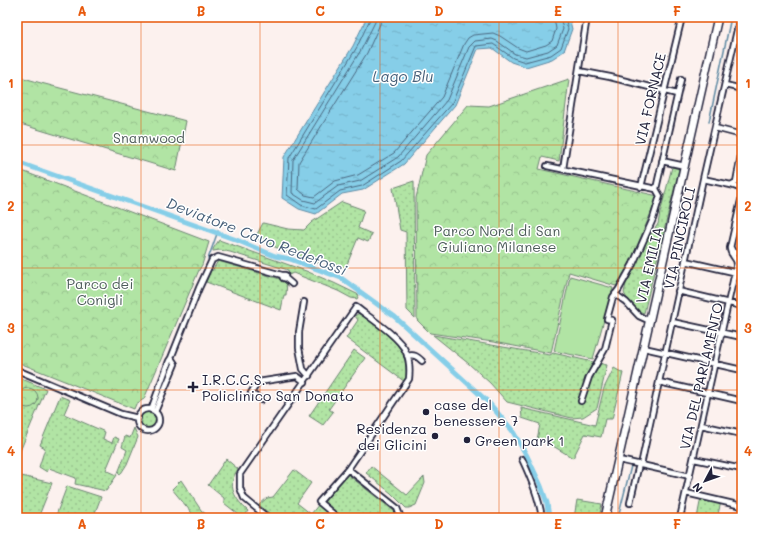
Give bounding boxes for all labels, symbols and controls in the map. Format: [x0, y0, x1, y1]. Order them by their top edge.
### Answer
text: A [77, 2, 87, 19]
text: B [197, 2, 206, 19]
text: C [315, 2, 325, 19]
text: D [434, 2, 444, 19]
text: E [554, 2, 562, 19]
text: F [673, 2, 681, 19]
street label: VIA FORNACE [630, 51, 670, 147]
water label: Lago Blu [373, 66, 433, 86]
text: 1 [8, 74, 14, 91]
text: 1 [745, 74, 751, 91]
park label: Snamwood [113, 128, 185, 147]
street label: VIA PINCIROLI [659, 185, 699, 291]
water label: Deviatore Cavo Redefossi [164, 192, 351, 280]
text: 2 [7, 197, 15, 214]
text: 2 [744, 197, 752, 214]
park label: Parco Nord di San Giuliano Milanese [434, 221, 560, 256]
street label: VIA EMILIA [631, 225, 667, 305]
park label: Parco dei Conigli [66, 274, 134, 309]
street label: VIA DEL PARLAMENTO [675, 301, 727, 451]
text: 3 [7, 319, 15, 336]
text: 3 [744, 319, 752, 336]
place label: I.R.C.C.S. Policlinico San Donato [202, 370, 353, 405]
marker: I.R.C.C.S. Policlinico San Donato [187, 381, 199, 393]
place label: case del benessere 7 [434, 395, 518, 430]
marker: case del benessere 7 [421, 407, 431, 417]
place label: Residenza dei Glicini [356, 419, 427, 454]
marker: Residenza dei Glicini [430, 431, 440, 441]
place label: Green park 1 [475, 431, 565, 450]
marker: Green park 1 [462, 435, 472, 445]
text: 4 [7, 442, 15, 459]
text: 4 [744, 442, 752, 459]
north arrow [685, 461, 725, 501]
text: N [689, 480, 705, 496]
text: A [77, 515, 87, 532]
text: B [197, 515, 206, 532]
text: C [315, 515, 325, 532]
text: D [434, 515, 444, 532]
text: E [554, 515, 562, 532]
text: F [673, 515, 681, 532]

